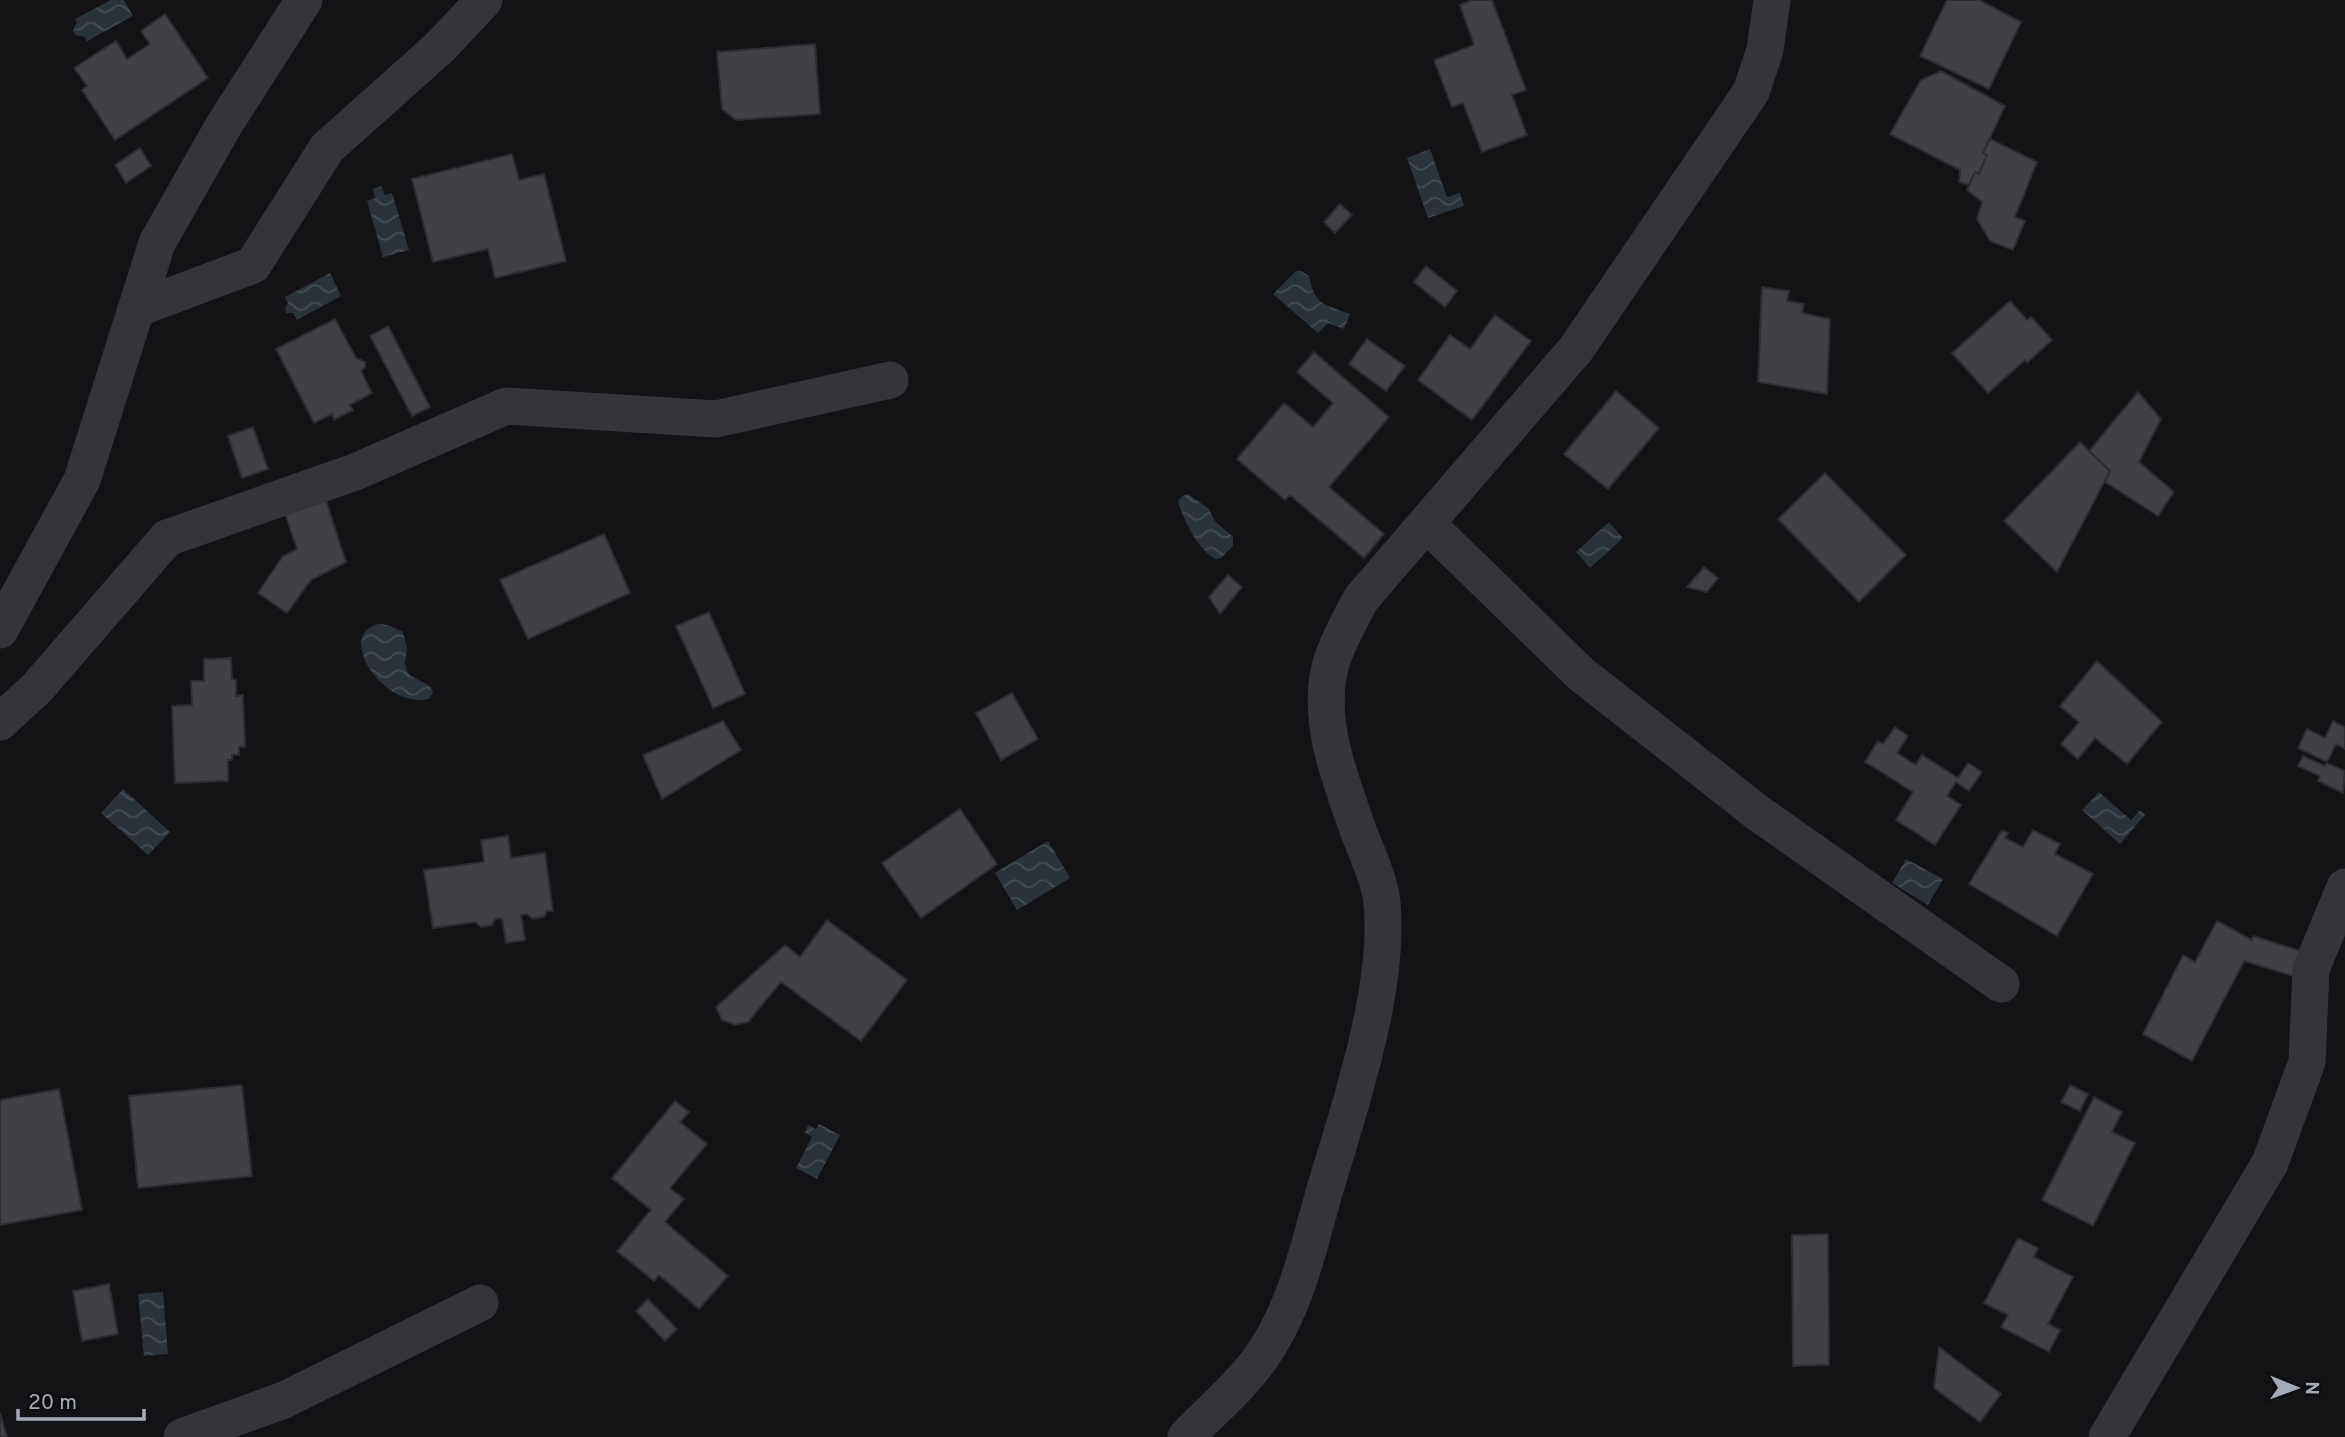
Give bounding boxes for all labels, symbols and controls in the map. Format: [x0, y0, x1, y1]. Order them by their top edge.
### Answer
north arrow [2261, 1353, 2331, 1423]
scale bar [18, 1378, 144, 1422]
text: N [2299, 1381, 2323, 1395]
text: 20 m [28, 1390, 77, 1417]

